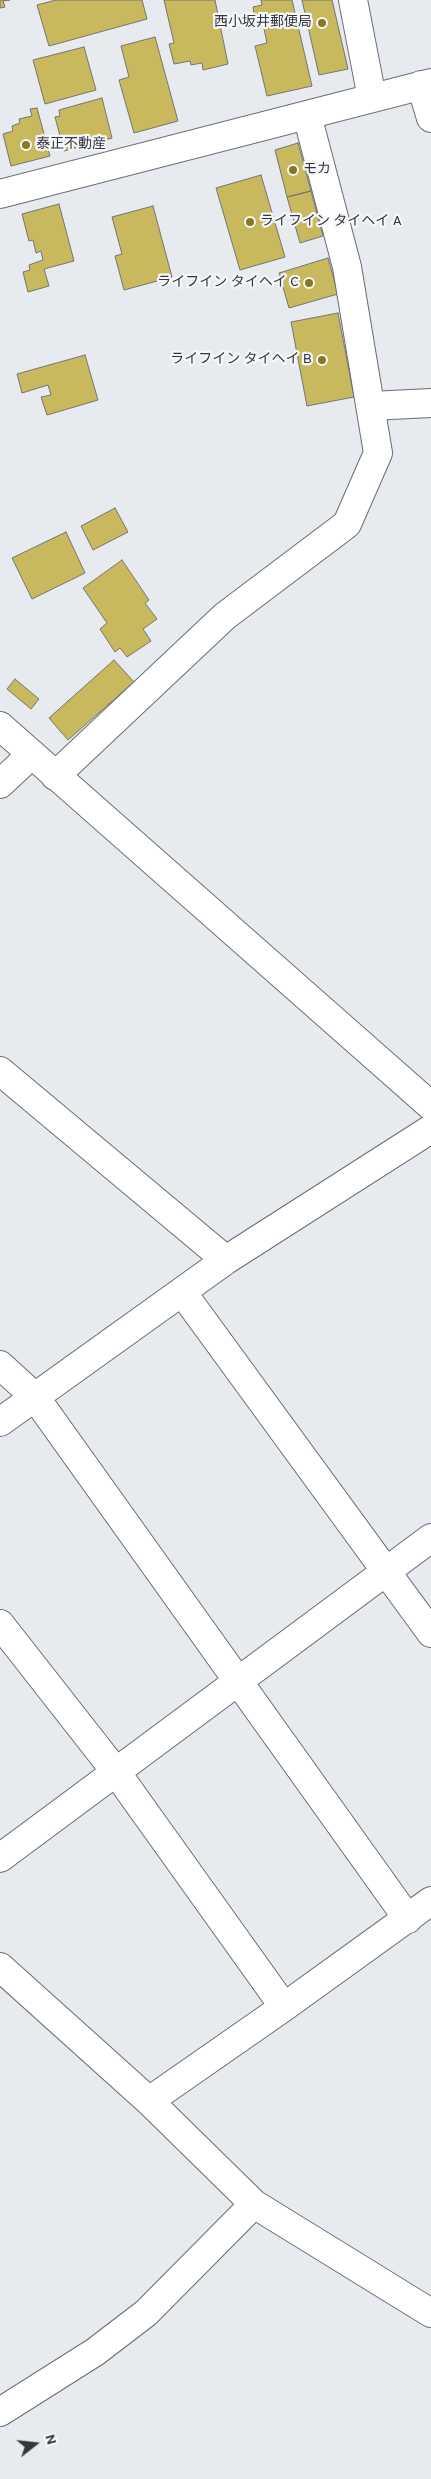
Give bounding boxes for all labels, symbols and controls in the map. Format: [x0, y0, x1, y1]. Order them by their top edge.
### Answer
place label: 西小坂井郵便局 [214, 15, 312, 31]
marker: 西小坂井郵便局 [316, 17, 328, 29]
place label: 泰正不動産 [36, 137, 106, 153]
marker: 泰正不動産 [20, 139, 32, 151]
place label: モカ [303, 162, 331, 178]
marker: モカ [287, 164, 299, 176]
place label: ライフイン タイヘイ A [260, 214, 402, 230]
marker: ライフイン タイヘイ A [244, 216, 256, 228]
place label: ライフイン タイヘイ C [157, 275, 299, 291]
marker: ライフイン タイヘイ C [303, 277, 315, 289]
place label: ライフイン タイヘイ B [170, 352, 312, 368]
marker: ライフイン タイヘイ B [316, 354, 328, 366]
north arrow [10, 2419, 60, 2469]
text: N [40, 2433, 59, 2447]

